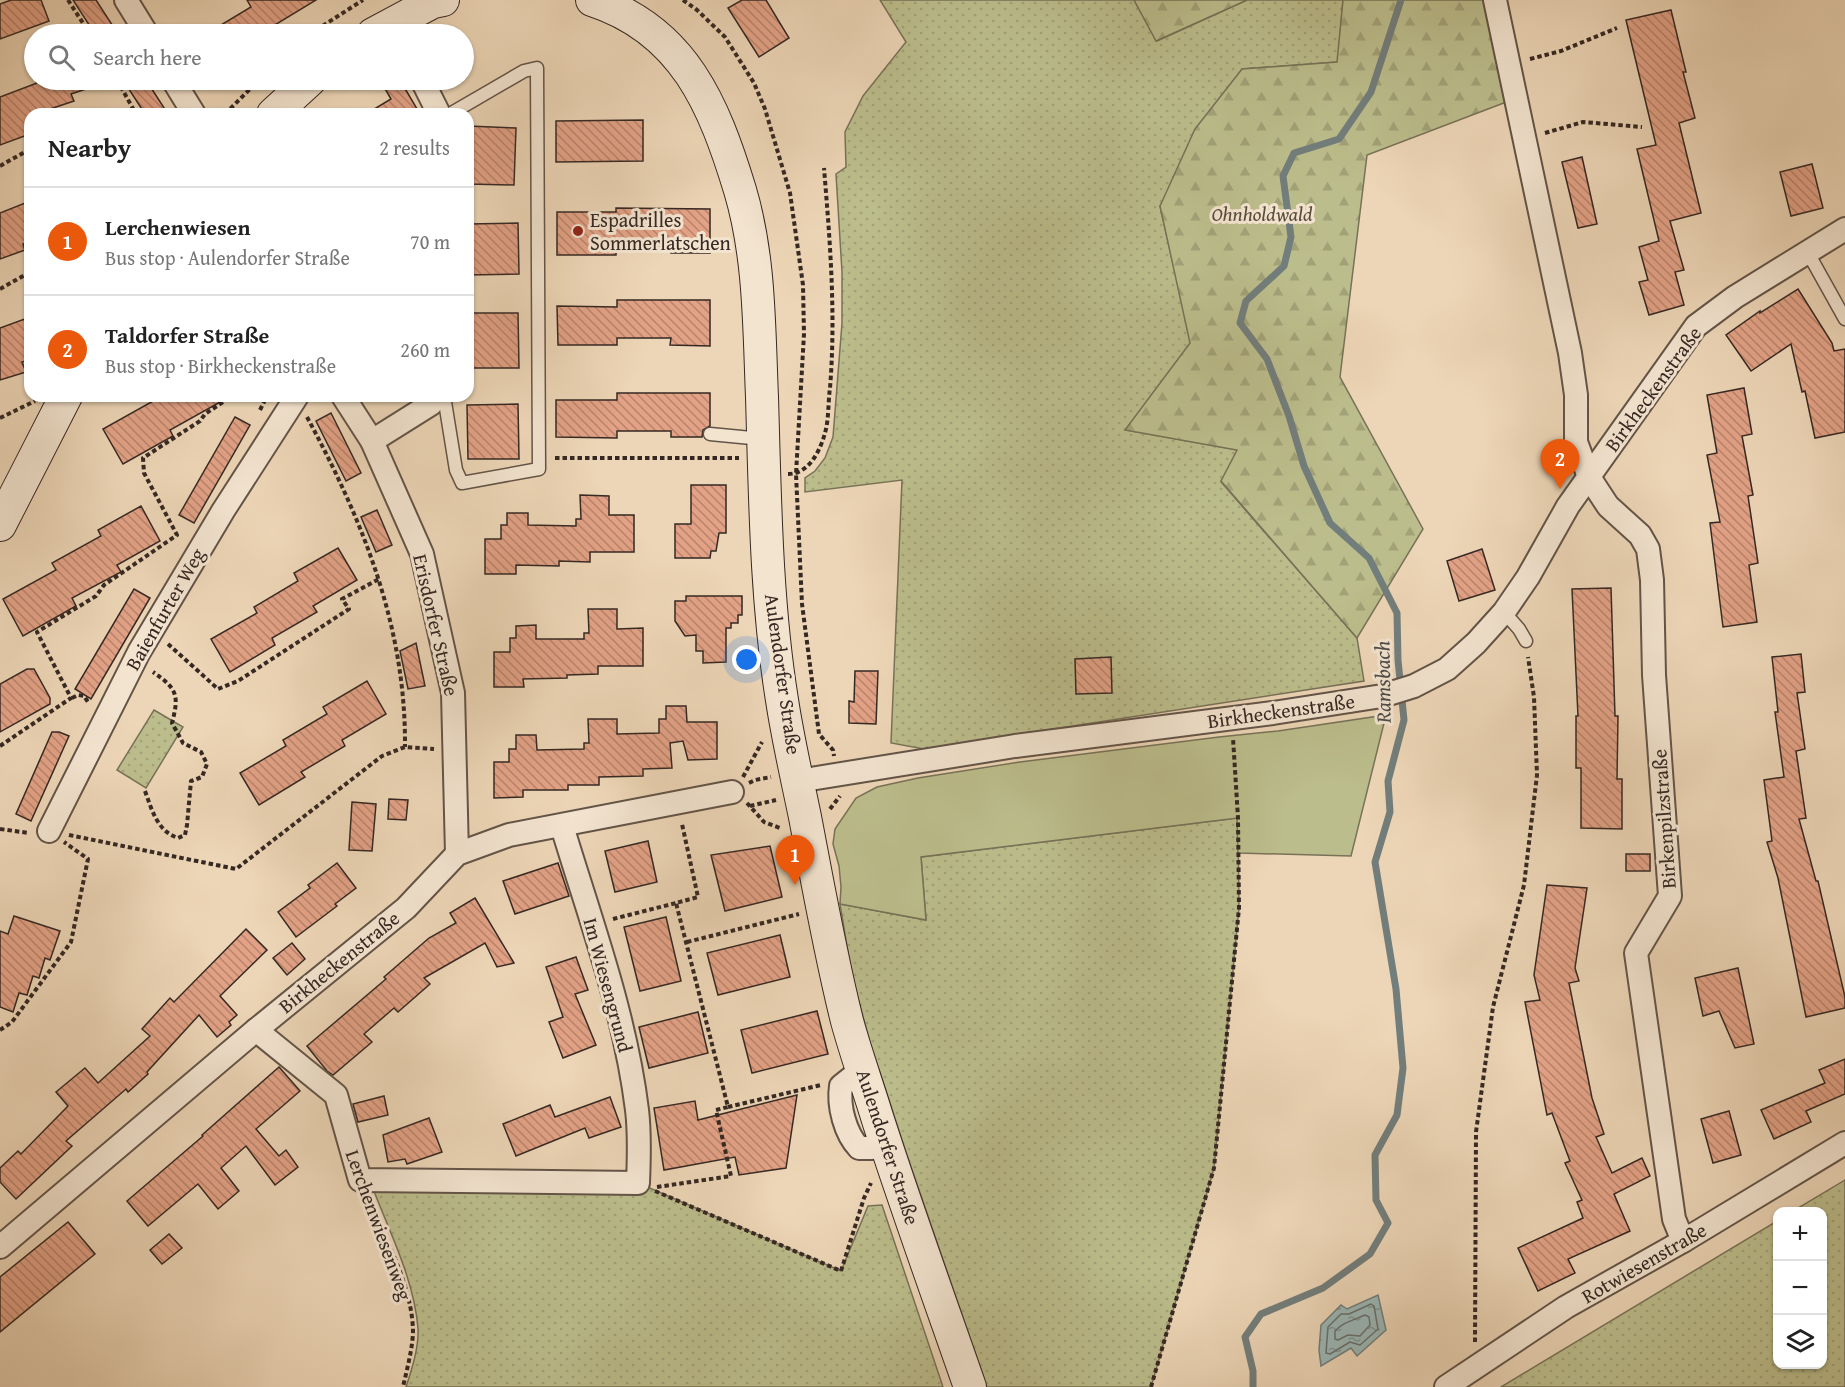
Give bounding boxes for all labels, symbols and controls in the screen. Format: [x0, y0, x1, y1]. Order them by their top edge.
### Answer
search box [24, 24, 474, 90]
icon: search [45, 41, 78, 74]
text: Search here [93, 41, 202, 73]
text: Nearby [48, 128, 131, 167]
text: 2 results [379, 133, 450, 162]
park label: Ohnholdwald [1211, 199, 1313, 228]
place label: Espadrilles Sommerlatschen [590, 205, 731, 257]
text: Lerchenwiesen [105, 211, 250, 243]
marker: Espadrilles Sommerlatschen [571, 224, 585, 238]
text: 1 [62, 227, 73, 256]
text: 70 m [410, 227, 450, 256]
text: Bus stop · Aulendorfer Straße [105, 243, 350, 272]
text: Taldorfer Straße [105, 319, 269, 351]
street label: Birkheckenstraße [1597, 320, 1708, 457]
text: 2 [62, 335, 73, 364]
text: 260 m [400, 335, 450, 364]
text: Bus stop · Birkheckenstraße [105, 351, 336, 380]
pin: 2 [1540, 440, 1580, 489]
street label: Baienfurter Weg [118, 542, 211, 675]
street label: Erisdorfer Straße [406, 551, 467, 699]
street label: Aulendorfer Straße [758, 592, 809, 756]
water label: Ramsbach [1366, 640, 1399, 724]
your location [732, 645, 761, 674]
street label: Birkheckenstraße [1205, 686, 1356, 735]
street label: Birkenpilzstraße [1644, 748, 1683, 890]
pin: 1 [776, 836, 814, 885]
street label: Birkheckenstraße [272, 904, 406, 1020]
street label: Im Wiesengrund [577, 914, 640, 1056]
street label: Aulendorfer Straße [850, 1065, 927, 1228]
street label: Lerchenwiesenweg [339, 1145, 420, 1304]
map controls [1773, 1207, 1827, 1369]
button: + [1773, 1207, 1827, 1261]
street label: Rotwiesenstraße [1576, 1215, 1712, 1310]
button: − [1773, 1261, 1827, 1315]
button: layers [1773, 1315, 1827, 1369]

